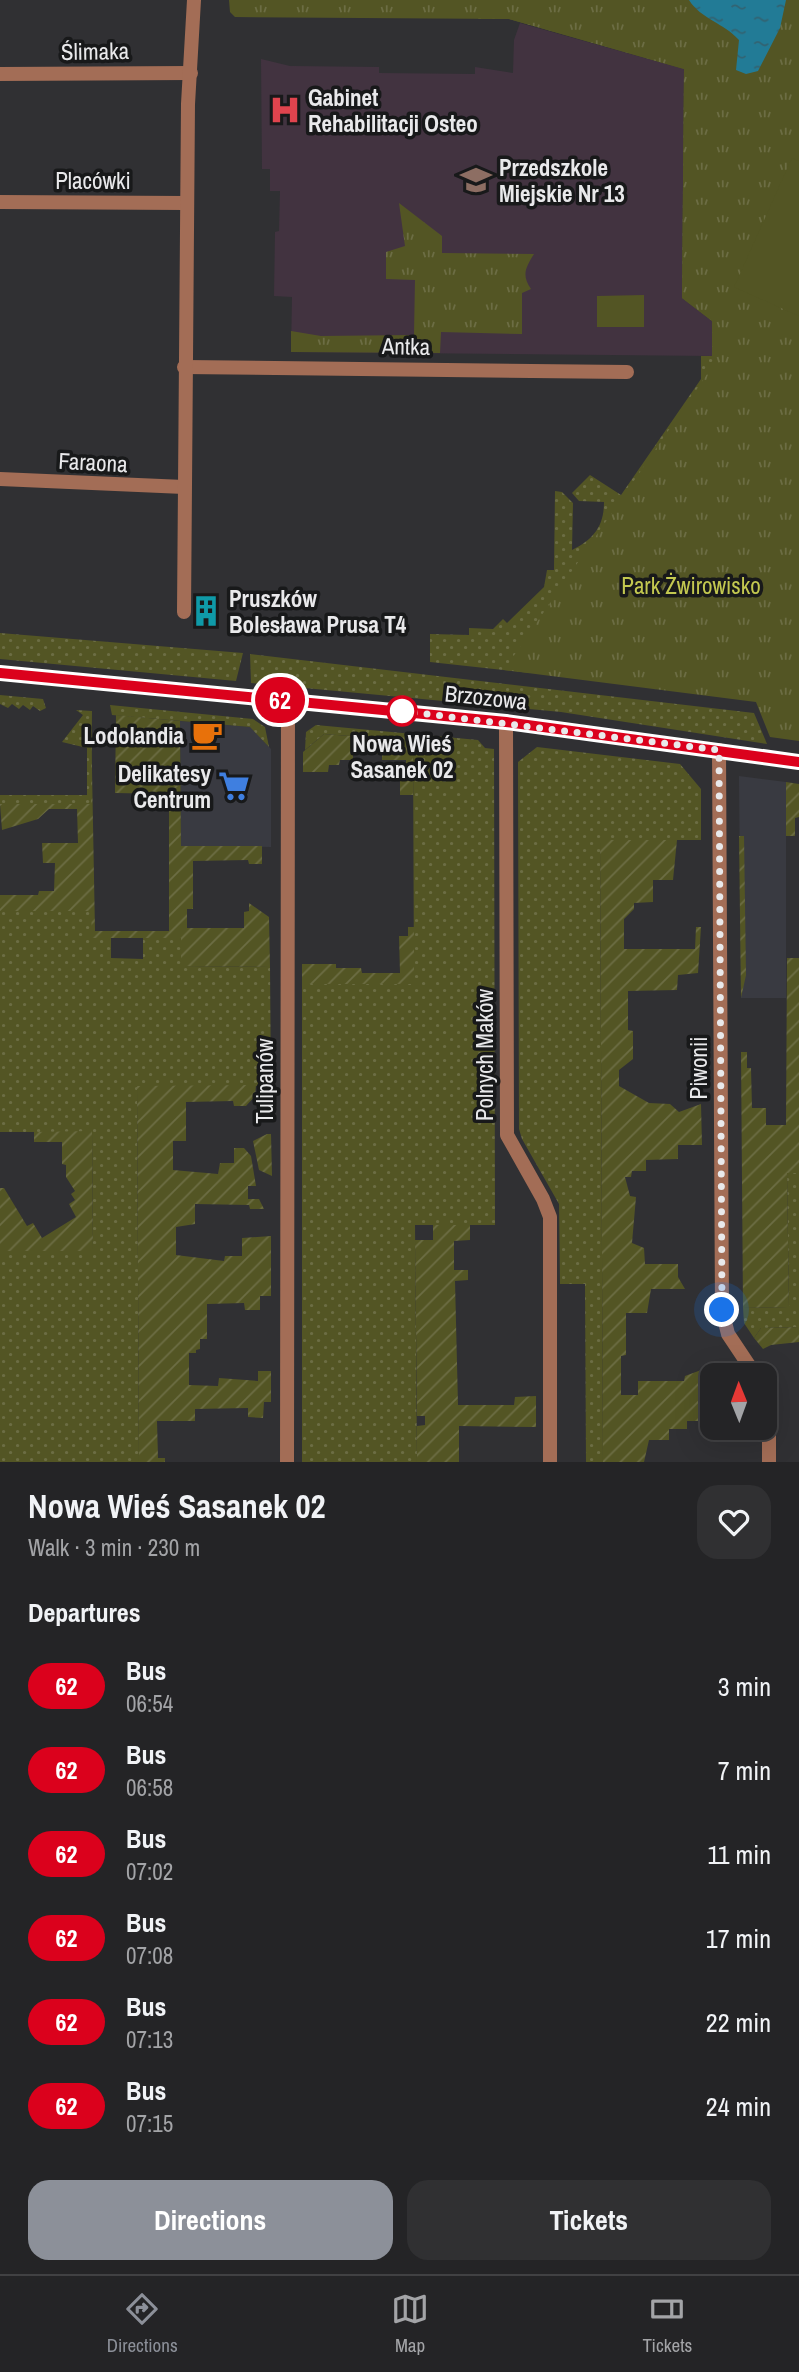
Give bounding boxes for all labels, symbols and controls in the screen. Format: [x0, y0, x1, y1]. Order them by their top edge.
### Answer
street label: Ślimaka [61, 35, 130, 67]
place label: Gabinet Rehabilitacji Osteo [308, 82, 478, 139]
hospital icon: Gabinet Rehabilitacji Osteo [268, 93, 302, 127]
place label: Przedszkole Miejskie Nr 13 [499, 152, 625, 209]
school or university icon: Przedszkole Miejskie Nr 13 [459, 163, 493, 197]
street label: Placówki [55, 165, 131, 196]
street label: Antka [381, 330, 431, 362]
street label: Faraona [58, 445, 129, 479]
park label: Park Żwirowisko [621, 570, 761, 601]
place label: Pruszków Bolesława Prusa T4 [229, 583, 407, 640]
building icon: Pruszków Bolesława Prusa T4 [189, 594, 223, 628]
line badge: 62 [248, 677, 312, 723]
street label: Brzozowa [443, 677, 529, 717]
text: 62 [269, 684, 291, 716]
marker: Nowa Wieś Sasanek 02 [387, 696, 417, 726]
cafe icon: Lodolandia [190, 718, 224, 752]
place label: Lodolandia [83, 720, 185, 751]
place label: Nowa Wieś Sasanek 02 [351, 728, 453, 785]
place label: Delikatesy Centrum [118, 758, 212, 815]
supermarket icon: Delikatesy Centrum [217, 769, 251, 803]
street label: Polnych Maków [469, 989, 500, 1121]
street label: Piwonii [683, 1037, 714, 1099]
street label: Tulipanów [249, 1038, 280, 1124]
your location [704, 1292, 739, 1327]
north arrow [700, 1363, 777, 1440]
map controls [700, 1363, 777, 1440]
text: Nowa Wieś Sasanek 02 [28, 1484, 326, 1528]
button: heart [697, 1485, 771, 1559]
text: Walk · 3 min · 230 m [28, 1532, 200, 1563]
text: Departures [28, 1595, 141, 1630]
text: Bus [126, 1653, 166, 1688]
text: 3 min [718, 1669, 771, 1704]
text: 62 [56, 1670, 77, 1702]
text: 06:54 [126, 1688, 173, 1719]
text: Bus [126, 1737, 166, 1772]
text: 7 min [718, 1753, 771, 1788]
text: 62 [56, 1754, 77, 1786]
text: 06:58 [126, 1772, 173, 1803]
text: Bus [126, 1821, 166, 1856]
text: 11 min [707, 1837, 771, 1872]
text: 62 [56, 1838, 77, 1870]
text: 07:02 [126, 1856, 173, 1887]
text: Bus [126, 1905, 166, 1940]
text: 17 min [706, 1921, 771, 1956]
text: 62 [56, 1922, 77, 1954]
text: 07:08 [126, 1940, 173, 1971]
text: Bus [126, 1989, 166, 2024]
text: 22 min [706, 2005, 771, 2040]
text: 62 [56, 2006, 77, 2038]
text: 07:13 [126, 2024, 173, 2055]
text: Bus [126, 2073, 166, 2108]
text: 24 min [706, 2089, 771, 2124]
text: 62 [56, 2090, 77, 2122]
text: 07:15 [126, 2108, 173, 2139]
button: Directions [28, 2180, 393, 2260]
button: Tickets [407, 2180, 771, 2260]
tab: Directions [107, 2290, 178, 2358]
tab: Map [391, 2290, 429, 2358]
tab: Tickets [642, 2290, 692, 2358]

